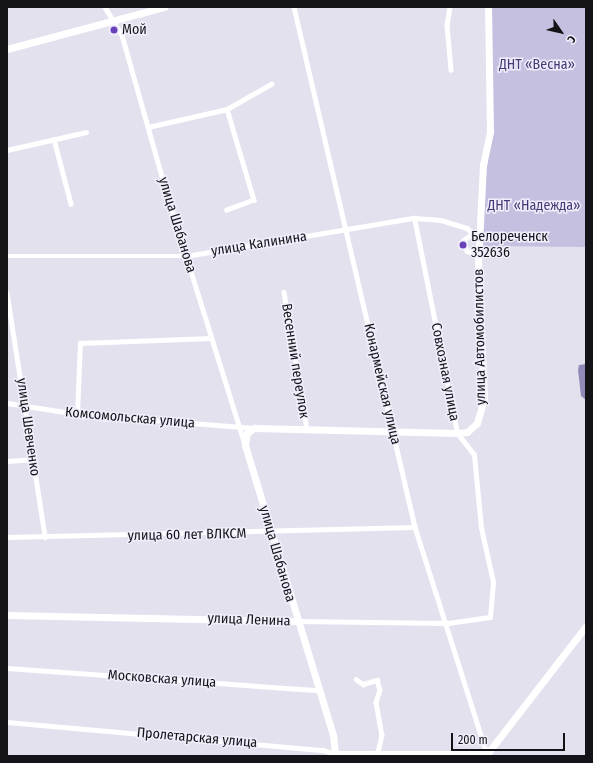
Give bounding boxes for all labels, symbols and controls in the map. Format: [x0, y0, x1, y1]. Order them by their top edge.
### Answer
north arrow [541, 12, 581, 52]
place label: Мой [122, 22, 147, 38]
marker: Мой [109, 25, 119, 35]
text: С [564, 33, 578, 45]
park label: ДНТ «Весна» [499, 57, 575, 73]
street label: улица Шабанова [154, 175, 200, 275]
park label: ДНТ «Надежда» [487, 198, 581, 214]
street label: улица Калинина [210, 228, 308, 260]
place label: Белореченск 352636 [471, 229, 548, 262]
marker: Белореченск 352636 [458, 240, 468, 250]
street label: улица Автомобилистов [470, 269, 490, 405]
street label: Весенний переулок [278, 302, 312, 420]
street label: Совхозная улица [427, 321, 463, 423]
street label: Конармейская улица [360, 322, 404, 446]
street label: улица Шевченко [13, 377, 43, 477]
street label: Комсомольская улица [64, 404, 196, 432]
street label: улица Шабанова [255, 504, 299, 604]
street label: улица 60 лет ВЛКСМ [127, 526, 247, 544]
street label: улица Ленина [207, 610, 291, 630]
street label: Московская улица [107, 667, 217, 691]
street label: Пролетарская улица [136, 724, 258, 752]
scale bar [453, 725, 567, 751]
text: 200 m [458, 733, 488, 747]

